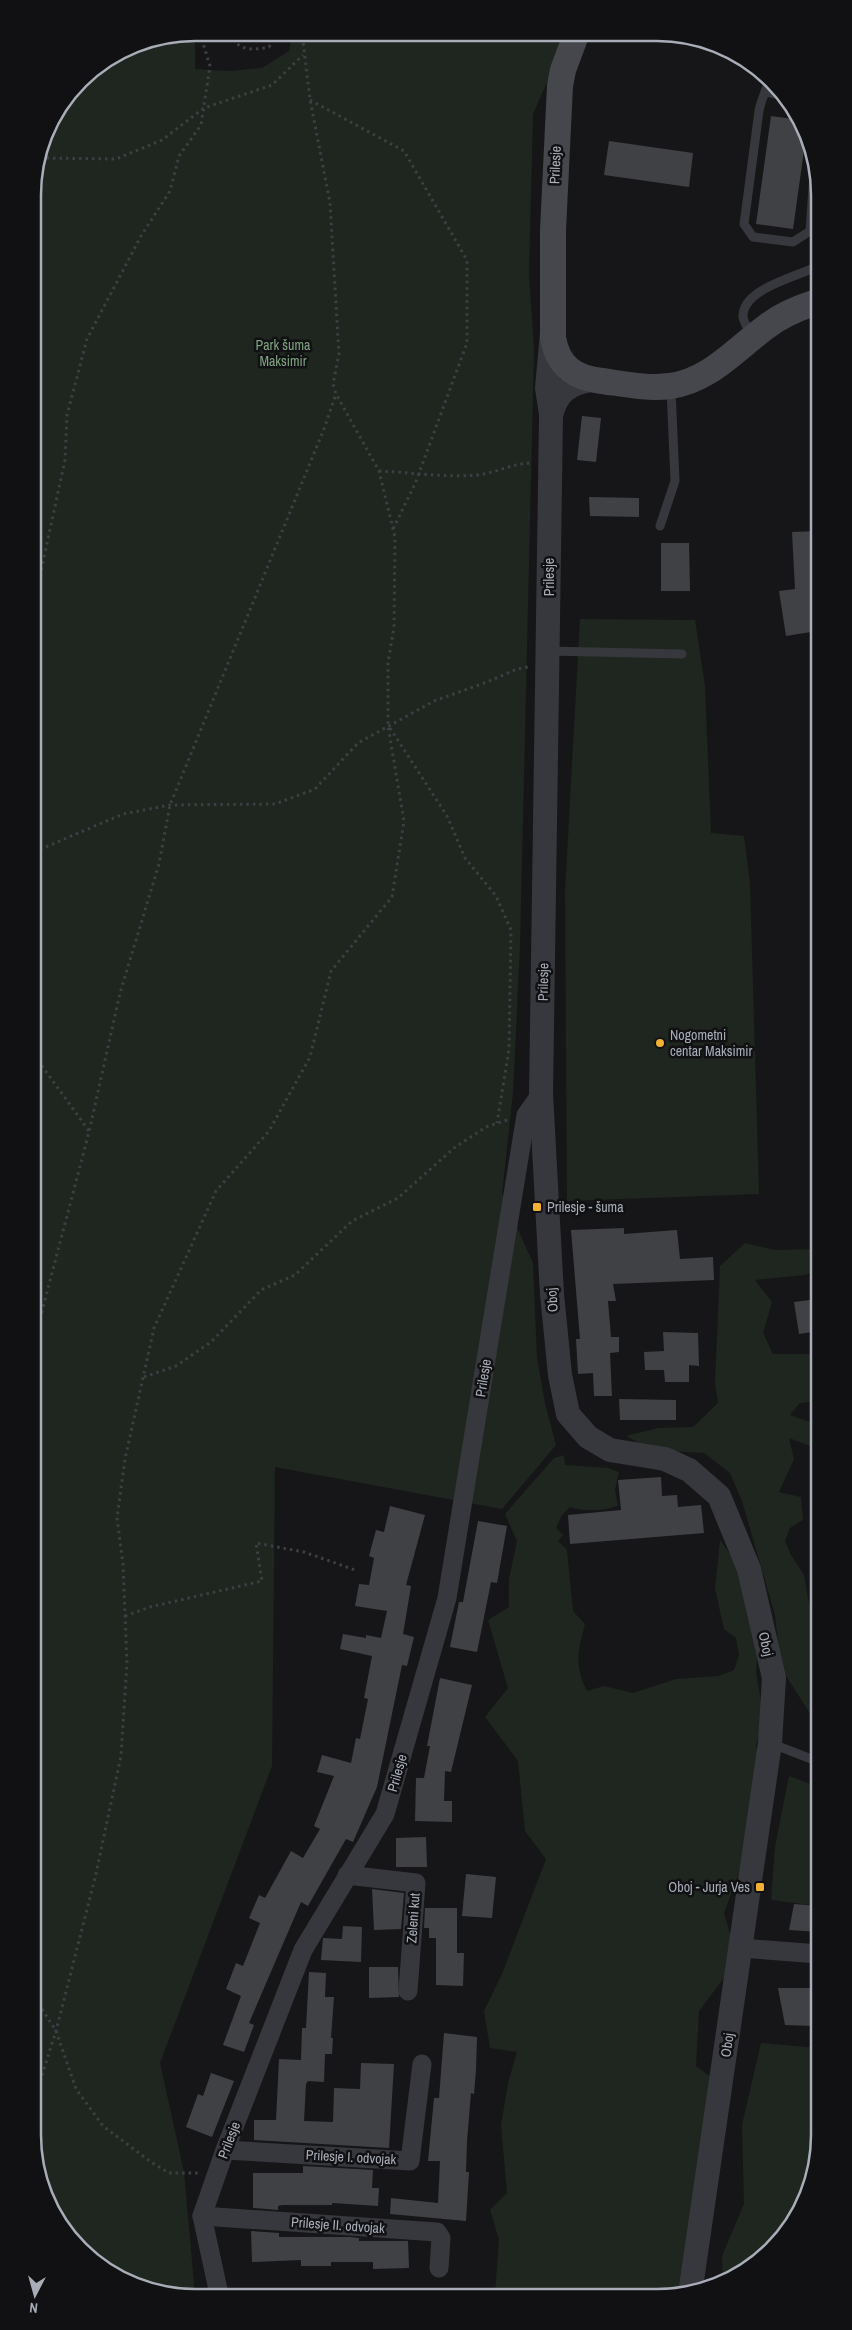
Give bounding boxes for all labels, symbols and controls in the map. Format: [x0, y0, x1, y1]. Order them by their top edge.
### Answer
street label: Prilesje [545, 146, 565, 184]
park label: Park šuma Maksimir [256, 336, 311, 370]
street label: Prilesje [540, 558, 558, 596]
street label: Prilesje [534, 963, 552, 1001]
place label: Nogometni centar Maksimir [670, 1026, 752, 1060]
marker: Nogometni centar Maksimir [654, 1037, 666, 1049]
place label: Prilesje - šuma [547, 1198, 624, 1216]
marker: Prilesje - šuma [531, 1201, 543, 1213]
street label: Oboj [542, 1287, 562, 1313]
street label: Prilesje [471, 1358, 495, 1398]
street label: Oboj [755, 1630, 777, 1658]
street label: Prilesje [383, 1752, 411, 1794]
place label: Oboj - Jurja Ves [668, 1878, 750, 1896]
marker: Oboj - Jurja Ves [754, 1881, 766, 1893]
street label: Zeleni kut [402, 1892, 424, 1944]
street label: Oboj [716, 2032, 738, 2058]
street label: Prilesje [214, 2119, 244, 2161]
street label: Prilesje I. odvojak [305, 2146, 397, 2168]
street label: Prilesje II. odvojak [291, 2213, 386, 2237]
north arrow [10, 2270, 60, 2320]
text: N [29, 2299, 39, 2317]

